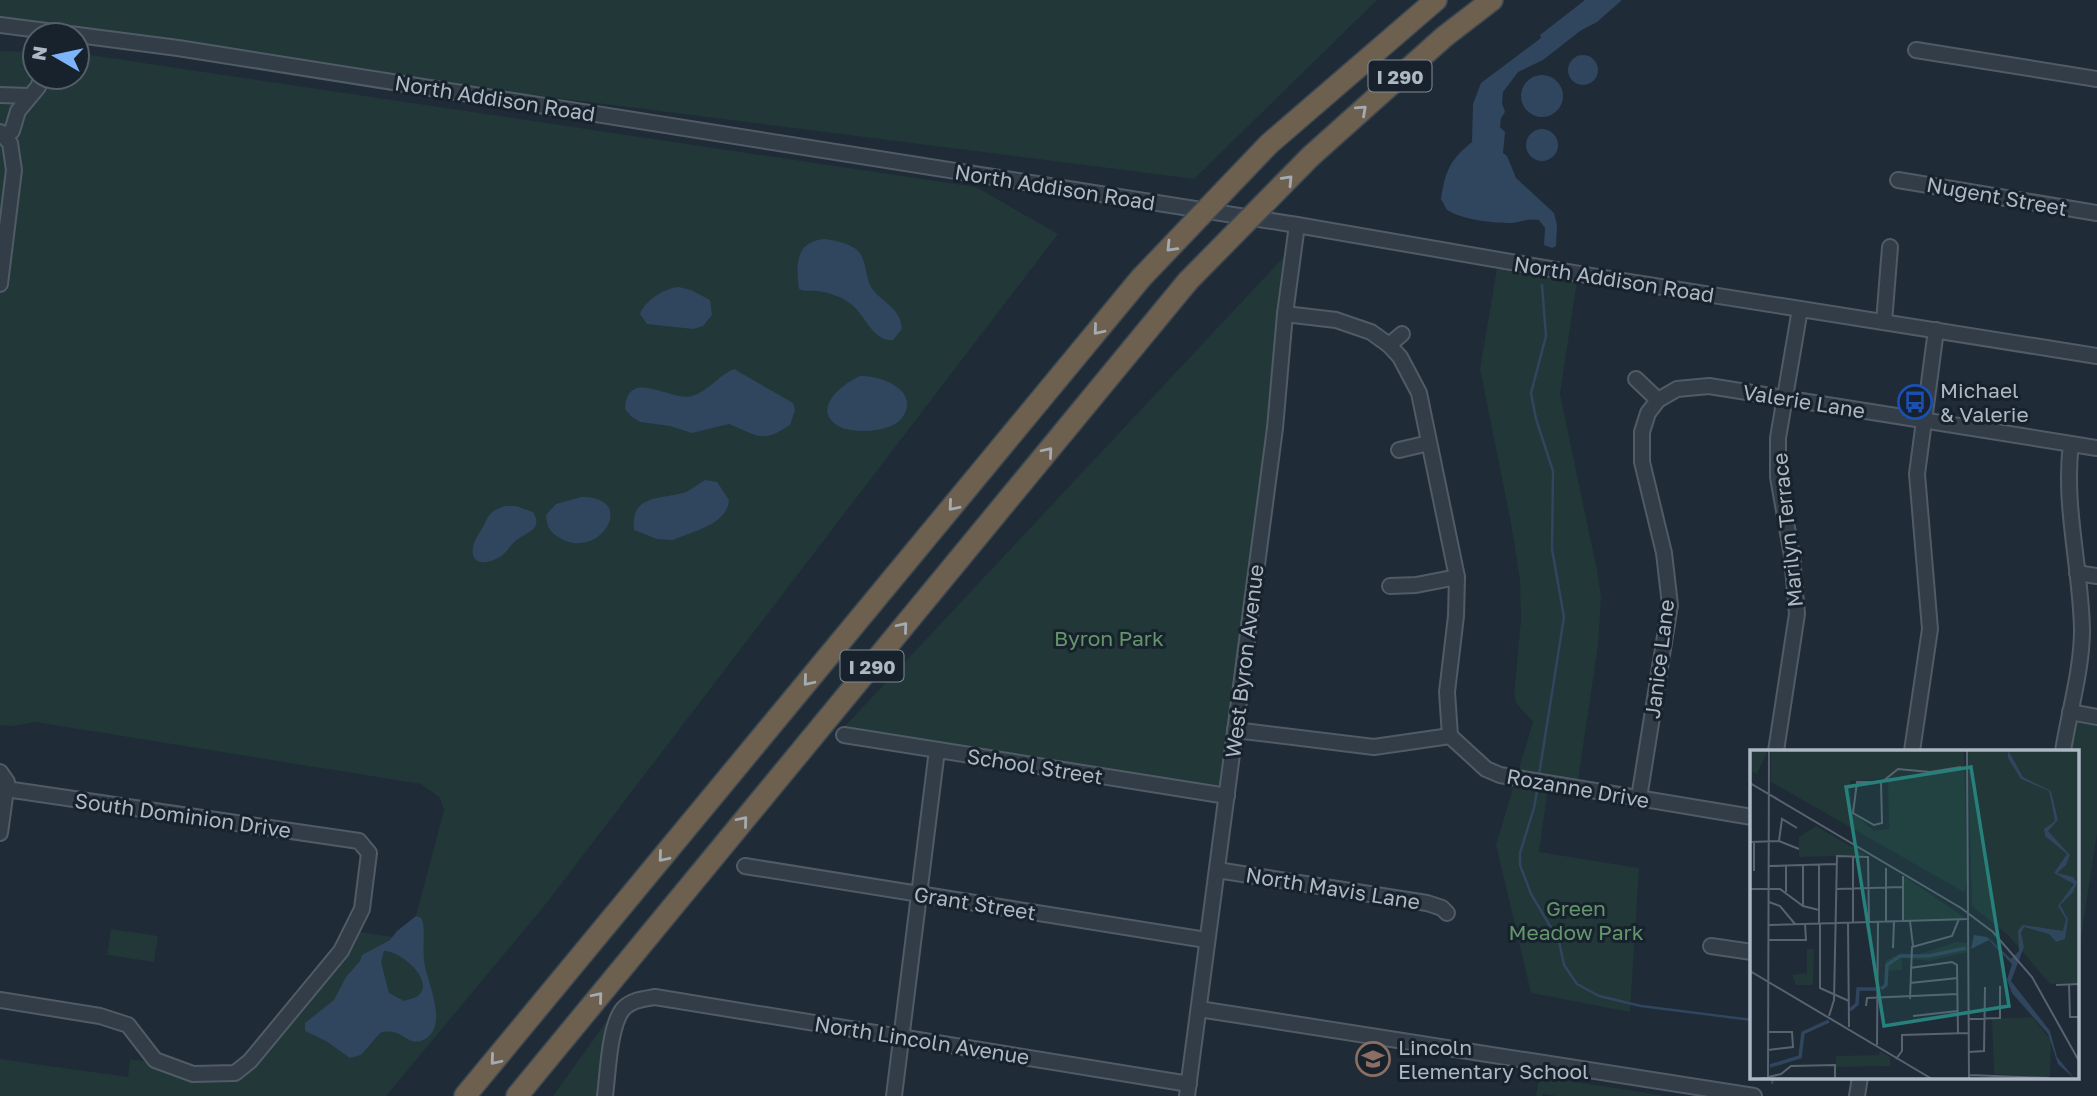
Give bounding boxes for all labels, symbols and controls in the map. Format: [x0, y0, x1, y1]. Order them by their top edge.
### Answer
north arrow [21, 21, 91, 91]
text: N [26, 44, 51, 62]
road number: I 290 [1368, 60, 1432, 92]
street label: North Addison Road [393, 69, 597, 127]
one-way arrow [1354, 106, 1367, 119]
street label: North Addison Road [953, 158, 1157, 216]
street label: Nugent Street [1925, 171, 2069, 221]
one-way arrow [1279, 175, 1292, 188]
one-way arrow [1167, 238, 1179, 251]
street label: North Addison Road [1512, 250, 1716, 308]
one-way arrow [1093, 323, 1106, 335]
place label: Michael & Valerie [1940, 377, 2029, 427]
street label: Valerie Lane [1741, 378, 1867, 424]
bus stop icon: Michael & Valerie [1896, 383, 1934, 421]
one-way arrow [1040, 447, 1052, 460]
street label: Marilyn Terrace [1766, 452, 1808, 608]
one-way arrow [949, 497, 961, 510]
street label: West Byron Avenue [1219, 563, 1269, 759]
street label: Janice Lane [1639, 598, 1679, 720]
one-way arrow [895, 623, 908, 635]
park label: Byron Park [1054, 625, 1164, 651]
road number: I 290 [840, 650, 903, 681]
one-way arrow [804, 673, 816, 686]
street label: School Street [965, 742, 1105, 790]
inset map [1750, 750, 2080, 1078]
street label: Rozanne Drive [1505, 763, 1651, 813]
street label: South Dominion Drive [73, 787, 293, 843]
one-way arrow [735, 817, 747, 830]
one-way arrow [659, 848, 671, 861]
street label: North Mavis Lane [1244, 861, 1422, 915]
street label: Grant Street [912, 881, 1038, 925]
park label: Green Meadow Park [1508, 895, 1644, 945]
one-way arrow [590, 992, 603, 1005]
street label: North Lincoln Avenue [813, 1010, 1031, 1070]
place label: Lincoln Elementary School [1398, 1034, 1589, 1084]
school or university icon: Lincoln Elementary School [1354, 1040, 1392, 1078]
one-way arrow [491, 1051, 503, 1064]

